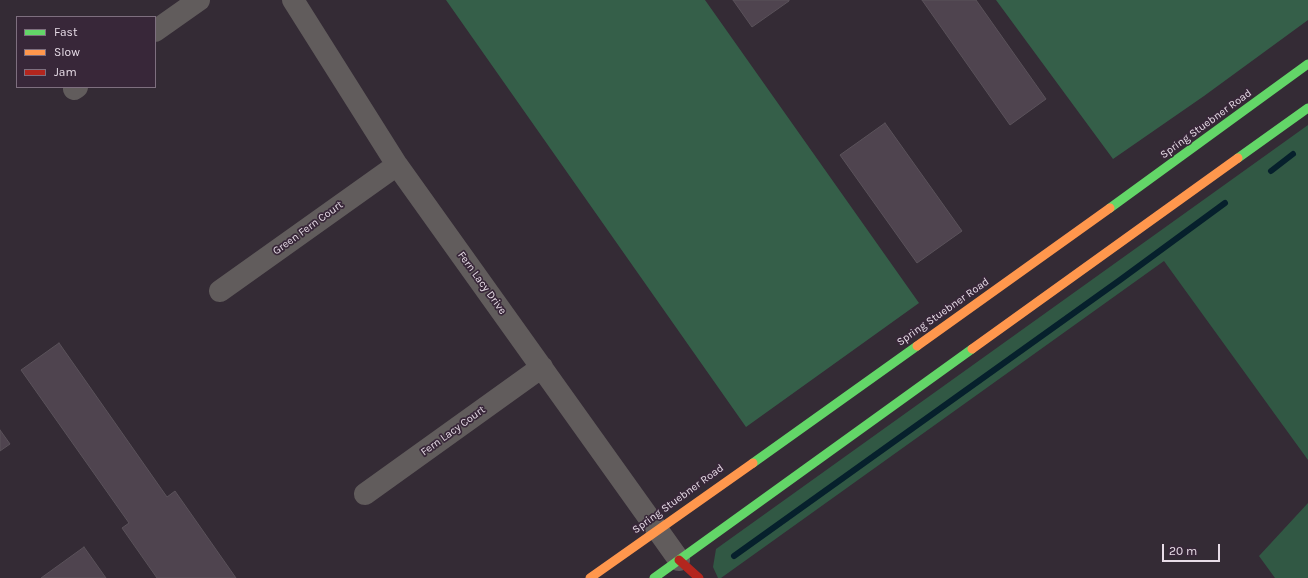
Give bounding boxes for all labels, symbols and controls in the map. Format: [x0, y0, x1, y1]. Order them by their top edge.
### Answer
legend [16, 16, 156, 88]
text: Fast [54, 25, 77, 39]
text: Slow [54, 45, 80, 59]
text: Jam [54, 65, 77, 79]
street label: Spring Stuebner Road [1158, 86, 1254, 162]
street label: Green Fern Court [270, 198, 346, 258]
street label: Fern Lacy Drive [455, 249, 509, 317]
street label: Spring Stuebner Road [894, 275, 992, 349]
street label: Fern Lacy Court [418, 403, 488, 459]
street label: Spring Stuebner Road [630, 461, 726, 537]
scale bar [1164, 536, 1222, 562]
text: 20 m [1169, 544, 1197, 558]

